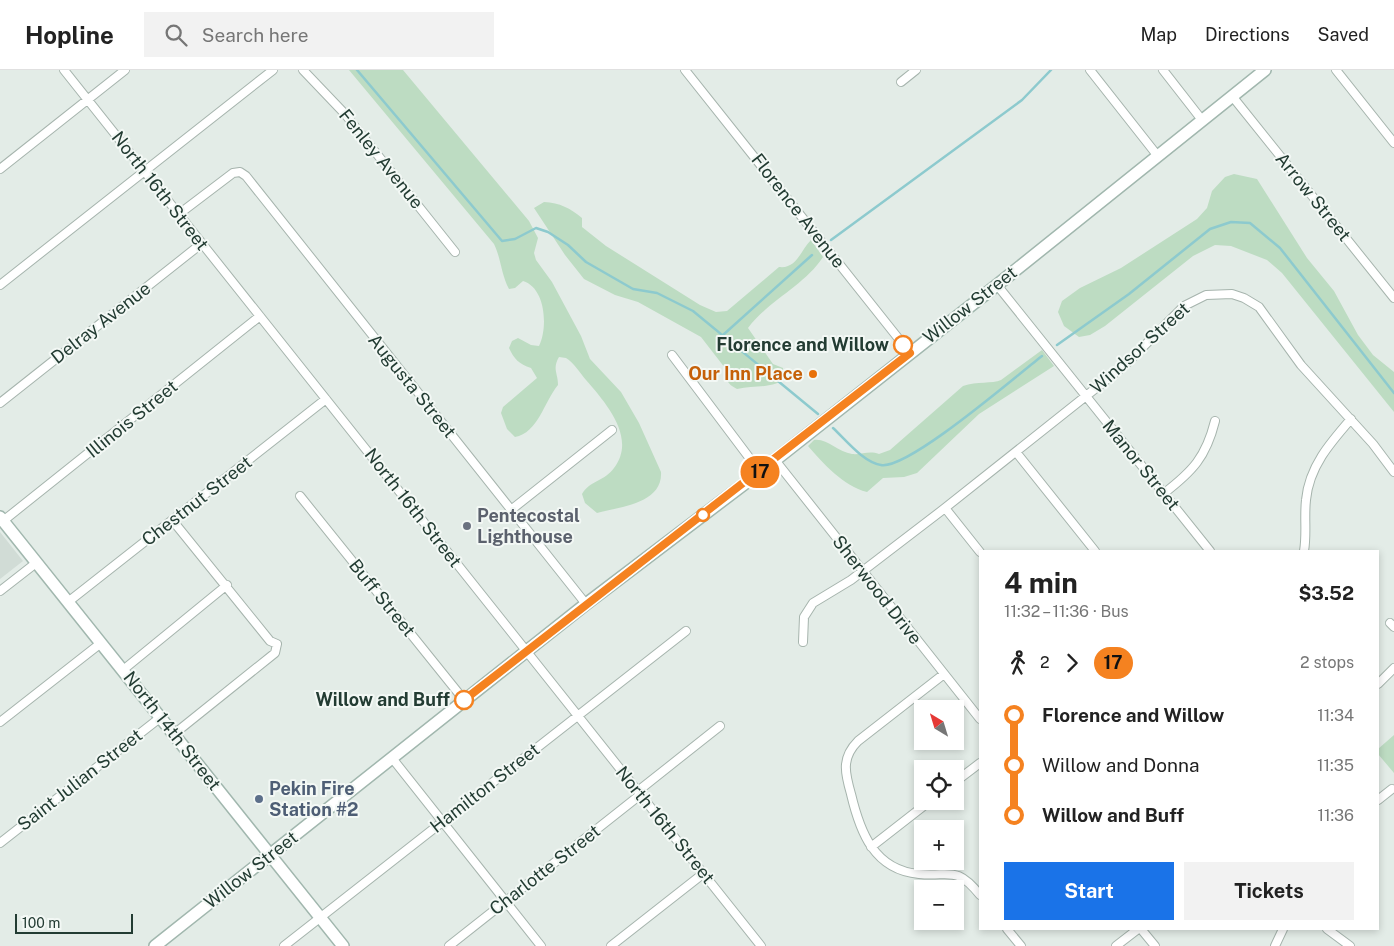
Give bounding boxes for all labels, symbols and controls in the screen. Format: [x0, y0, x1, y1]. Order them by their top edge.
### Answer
search box [144, 12, 494, 57]
text: Hopline [25, 21, 114, 49]
icon: search [162, 21, 190, 49]
text: Search here [202, 24, 309, 46]
text: Map [1140, 24, 1177, 45]
text: Directions [1205, 24, 1290, 45]
text: Saved [1318, 24, 1369, 45]
street label: Fenley Avenue [335, 105, 428, 213]
street label: North 16th Street [107, 127, 213, 254]
street label: Arrow Street [1271, 148, 1355, 245]
street label: Florence Avenue [747, 149, 850, 272]
street label: Willow Street [919, 262, 1021, 348]
street label: Delray Avenue [47, 277, 155, 368]
street label: Windsor Street [1086, 298, 1194, 398]
street label: Augusta Street [364, 330, 461, 442]
place label: Florence and Willow [716, 334, 889, 355]
marker: Florence and Willow [893, 335, 913, 355]
place label: Our Inn Place [688, 363, 803, 384]
marker: Our Inn Place [807, 368, 819, 380]
street label: Illinois Street [82, 375, 182, 462]
street label: Manor Street [1098, 415, 1184, 514]
street label: North 16th Street [360, 444, 466, 571]
street label: Chestnut Street [138, 451, 256, 550]
line badge: 17 [738, 456, 782, 488]
text: 17 [751, 461, 769, 482]
place label: Pentecostal Lighthouse [477, 505, 580, 547]
unlabelled marker [696, 508, 710, 522]
marker: Pentecostal Lighthouse [461, 520, 473, 532]
street label: Sherwood Drive [828, 531, 926, 648]
street label: Buff Street [345, 555, 420, 641]
text: 4 min [1004, 566, 1078, 599]
text: $3.52 [1298, 582, 1354, 604]
text: 11:32 – 11:36 · Bus [1004, 602, 1129, 621]
icon: walk [1004, 649, 1032, 677]
icon: forward [1058, 649, 1086, 677]
text: 17 [1104, 652, 1123, 673]
text: 2 [1040, 653, 1050, 672]
text: 2 stops [1300, 653, 1354, 672]
street label: North 14th Street [119, 667, 225, 794]
place label: Willow and Buff [315, 689, 450, 710]
marker: Willow and Buff [454, 690, 474, 710]
north arrow [914, 700, 964, 750]
map controls [914, 700, 964, 930]
text: Florence and Willow [1042, 704, 1224, 726]
text: 11:34 [1317, 706, 1354, 725]
street label: Saint Julian Street [13, 724, 146, 835]
street label: Hamilton Street [426, 738, 544, 837]
text: Willow and Donna [1042, 754, 1199, 776]
text: 11:35 [1317, 756, 1354, 775]
button: locate [914, 760, 964, 810]
street label: North 16th Street [612, 762, 719, 888]
place label: Pekin Fire Station #2 [269, 778, 358, 820]
marker: Pekin Fire Station #2 [253, 793, 265, 805]
text: Willow and Buff [1042, 804, 1184, 826]
text: 11:36 [1317, 806, 1354, 825]
street label: Charlotte Street [485, 820, 604, 919]
button: + [914, 820, 964, 870]
street label: Willow Street [200, 827, 302, 913]
button: Start [1004, 862, 1174, 920]
button: Tickets [1184, 862, 1354, 920]
button: − [914, 880, 964, 930]
scale bar [15, 911, 132, 934]
text: 100 m [22, 915, 60, 931]

